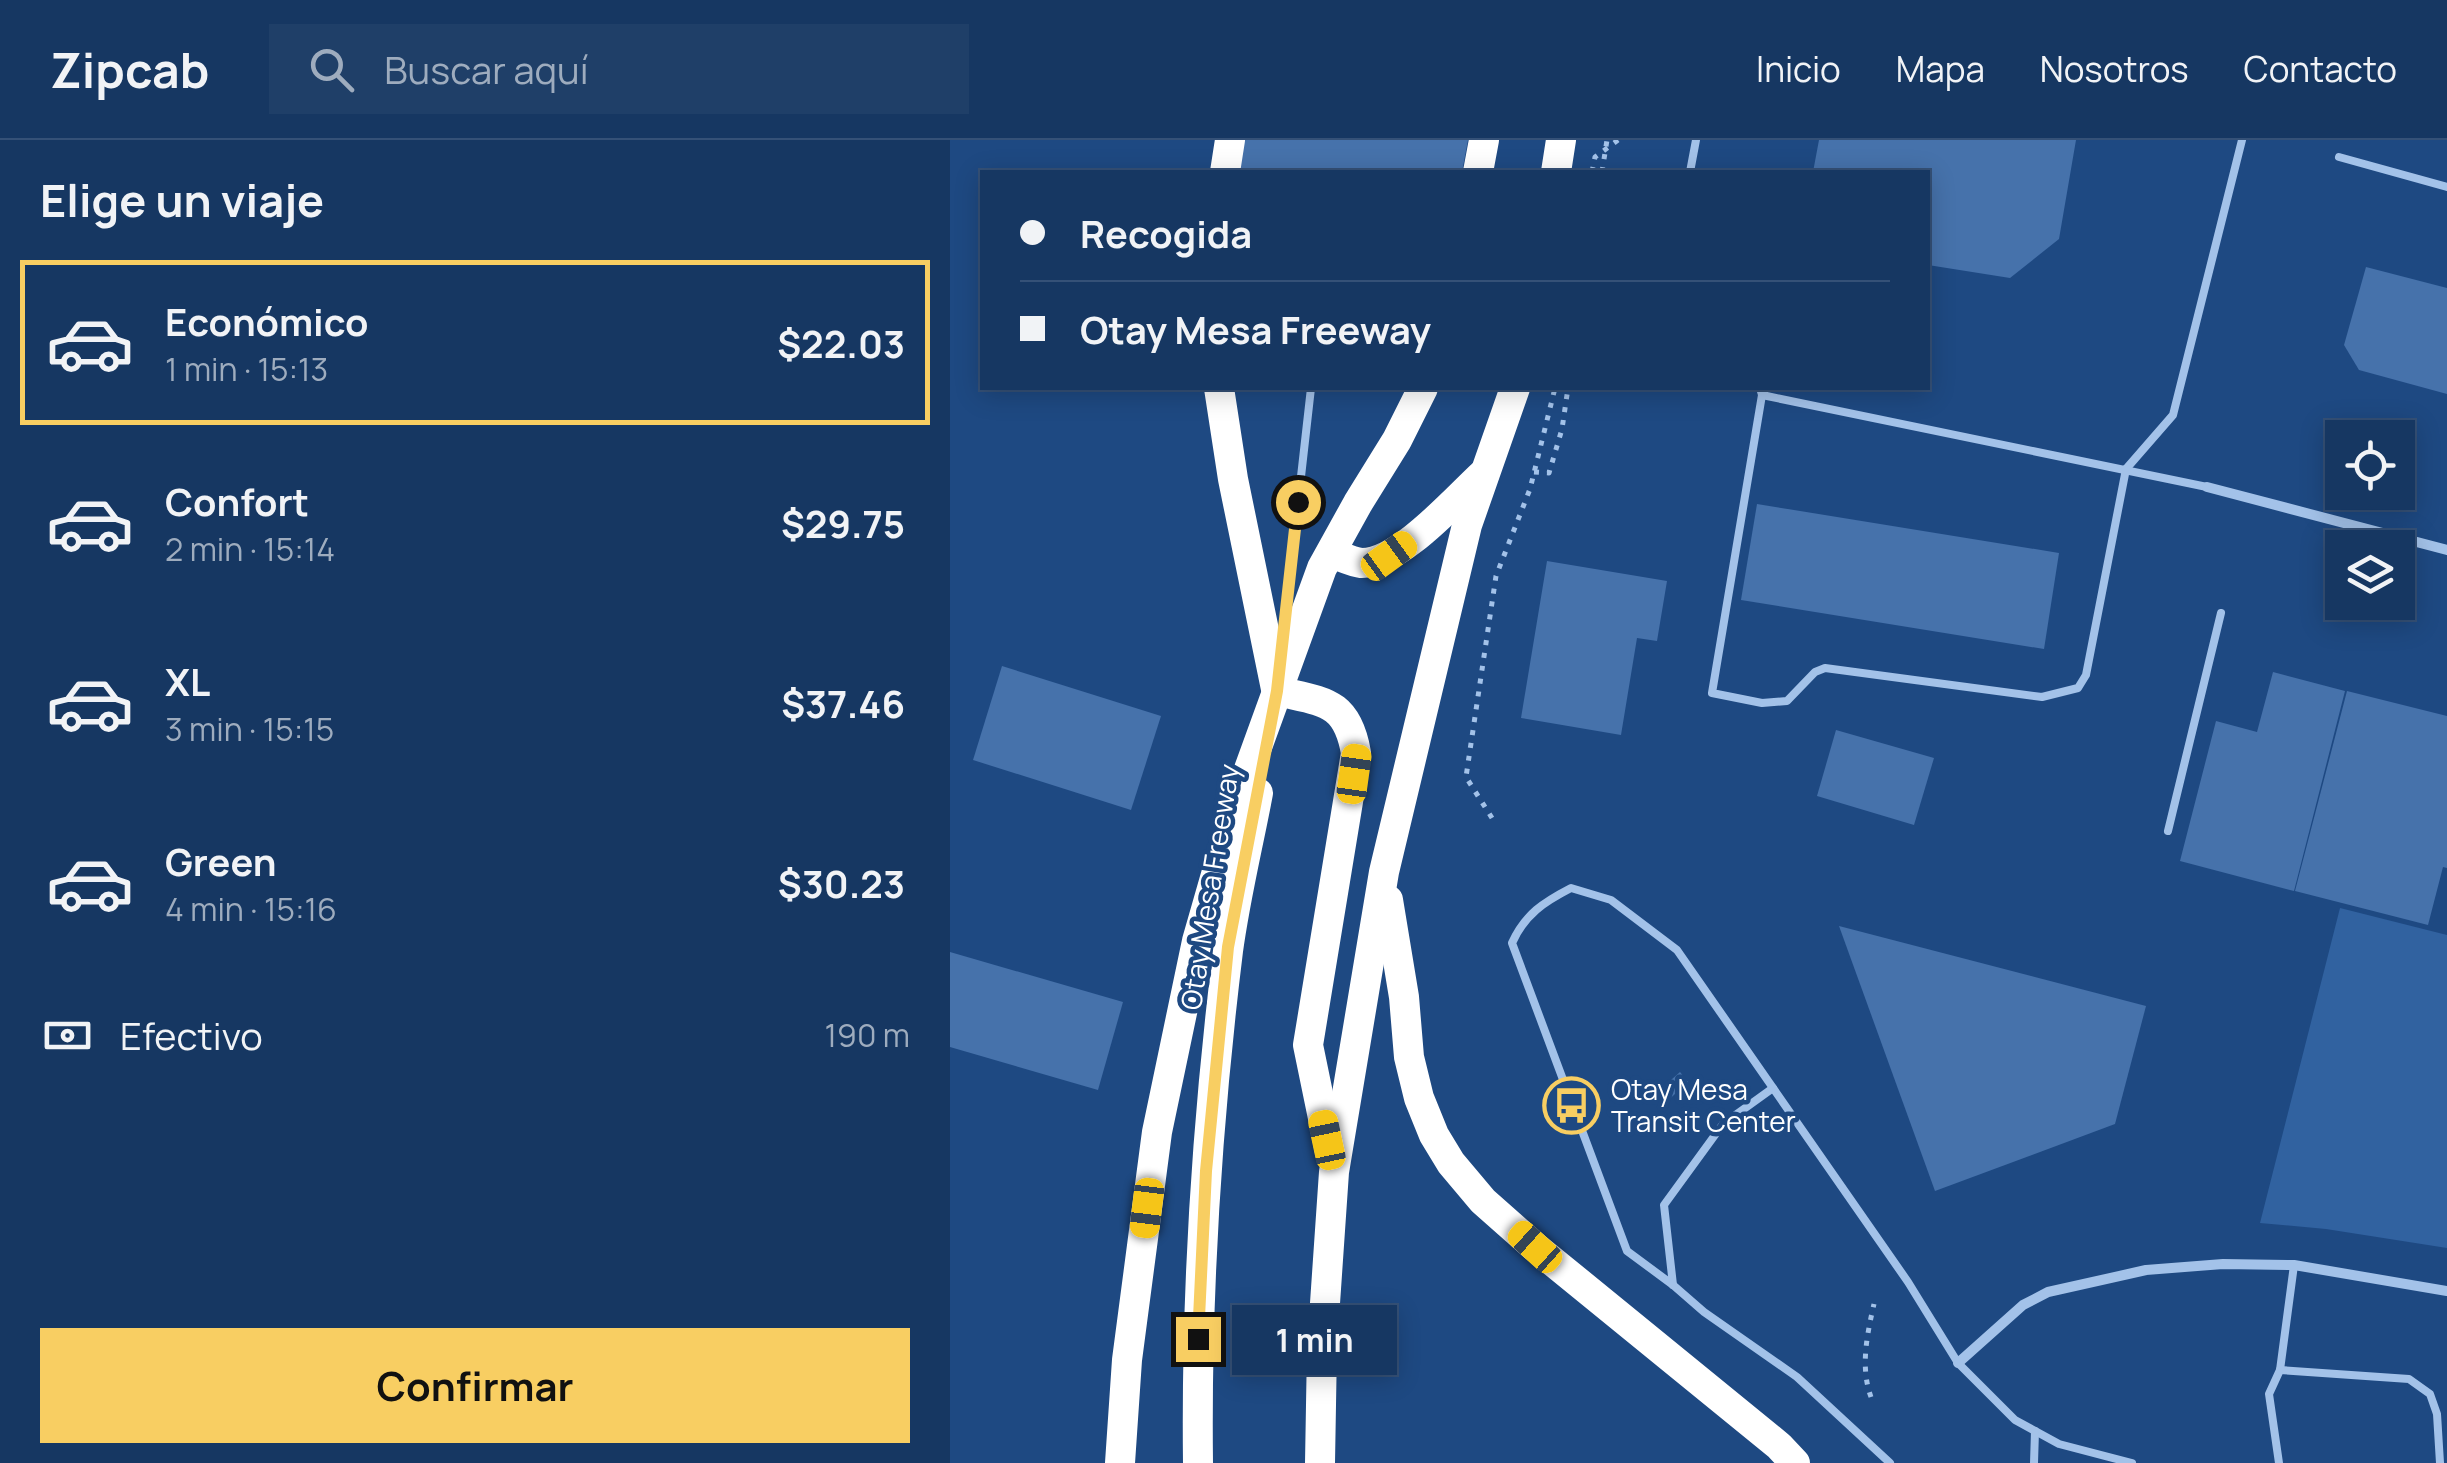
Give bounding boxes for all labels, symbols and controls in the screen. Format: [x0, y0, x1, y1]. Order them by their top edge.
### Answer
search box [269, 24, 969, 114]
text: Zipcab [50, 37, 209, 102]
icon: search [304, 42, 359, 97]
text: Buscar aquí [384, 43, 589, 95]
text: Inicio [1756, 45, 1841, 93]
text: Mapa [1896, 45, 1985, 93]
text: Nosotros [2040, 45, 2189, 93]
text: Contacto [2244, 45, 2397, 93]
text: Elige un viaje [40, 169, 324, 231]
text: Recogida [1080, 207, 1252, 259]
text: Económico [165, 295, 369, 347]
icon: car [45, 298, 135, 388]
text: Otay Mesa Freeway [1080, 303, 1431, 355]
text: $22.03 [777, 317, 905, 369]
text: 1 min · 15:13 [165, 347, 328, 391]
map controls [2325, 420, 2415, 620]
button: locate [2325, 420, 2415, 510]
text: Confort [165, 475, 309, 527]
icon: car [45, 478, 135, 568]
route start [1276, 480, 1321, 525]
text: $29.75 [781, 497, 905, 549]
car [1356, 526, 1422, 586]
text: 2 min · 15:14 [165, 527, 335, 571]
button: layers [2325, 530, 2415, 620]
text: XL [165, 655, 210, 707]
icon: car [45, 658, 135, 748]
text: $37.46 [781, 677, 905, 729]
text: 3 min · 15:15 [165, 707, 334, 751]
car [1335, 742, 1373, 806]
street label: Otay Mesa Freeway [1171, 761, 1247, 1013]
text: Green [165, 835, 277, 887]
icon: car [45, 838, 135, 928]
text: $30.23 [778, 857, 905, 909]
text: 4 min · 15:16 [165, 887, 337, 931]
icon: cash [40, 1008, 95, 1063]
text: Efectivo [120, 1009, 263, 1061]
text: 190 m [825, 1013, 910, 1057]
place label: Otay Mesa Transit Center [1611, 1070, 1796, 1140]
bus stop icon: Otay Mesa Transit Center [1542, 1076, 1602, 1136]
car [1306, 1108, 1348, 1172]
car [1128, 1176, 1166, 1240]
car [1503, 1216, 1567, 1278]
callout: 1 min [1233, 1304, 1398, 1374]
route end [1176, 1317, 1221, 1362]
text: 1 min [1275, 1318, 1354, 1362]
button: Confirmar [40, 1328, 910, 1443]

